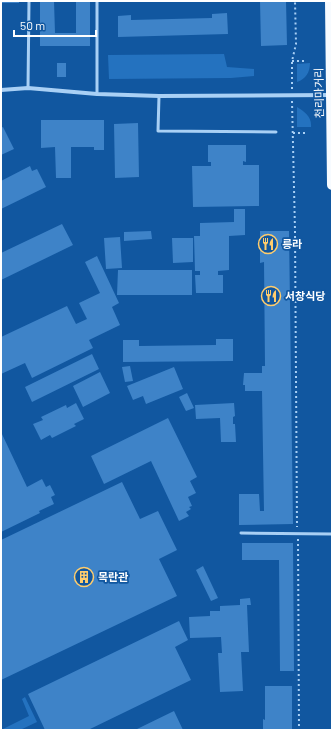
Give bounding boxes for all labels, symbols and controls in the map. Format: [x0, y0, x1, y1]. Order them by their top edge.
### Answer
scale bar [14, 12, 96, 38]
text: 50 m [20, 18, 45, 32]
street label: 천리마거리 [312, 68, 325, 118]
restaurant icon: 릉라 [257, 233, 279, 255]
place label: 릉라 [282, 237, 302, 250]
restaurant icon: 서창식당 [260, 285, 282, 307]
place label: 서창식당 [285, 289, 325, 302]
building icon: 목란관 [73, 566, 95, 588]
place label: 목란관 [98, 570, 128, 583]

